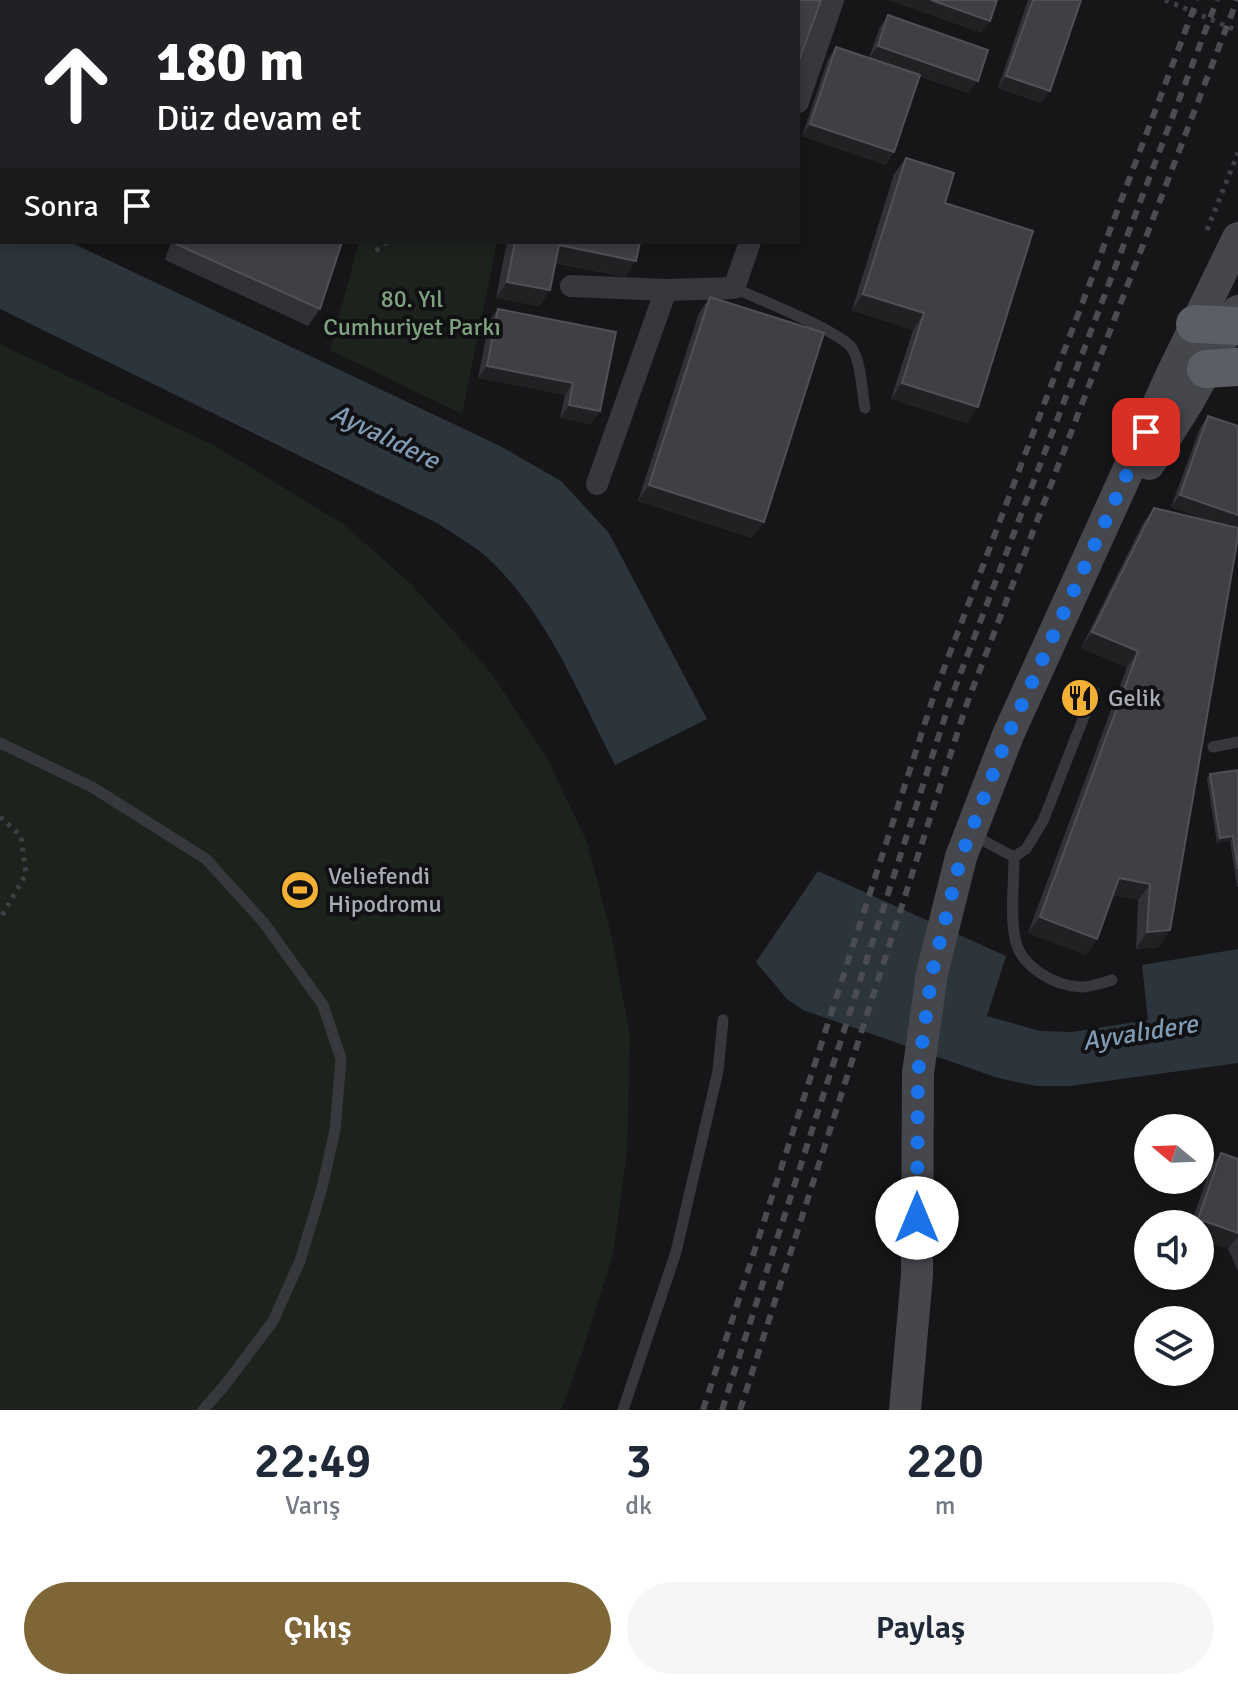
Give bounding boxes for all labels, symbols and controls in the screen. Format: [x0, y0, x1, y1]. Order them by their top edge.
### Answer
text: 180 m [156, 27, 304, 96]
icon: ahead [24, 32, 128, 136]
text: Düz devam et [156, 96, 362, 141]
icon: arrive [115, 184, 159, 228]
text: Sonra [24, 188, 99, 225]
park label: 80. Yıl Cumhuriyet Parkı [323, 284, 501, 342]
water label: Ayvalıdere [326, 397, 446, 478]
pin [1112, 398, 1180, 466]
icon: arrive [1124, 410, 1168, 454]
restaurant icon: Gelik [1059, 677, 1101, 719]
place label: Gelik [1108, 683, 1161, 713]
place label: Veliefendi Hipodromu [328, 861, 442, 919]
sports icon: Veliefendi Hipodromu [279, 869, 321, 911]
water label: Ayvalıdere [1080, 1008, 1202, 1058]
north arrow [1134, 1114, 1214, 1194]
map controls [1134, 1114, 1214, 1386]
position arrow [875, 1176, 959, 1260]
button: sound [1134, 1210, 1214, 1290]
button: layers [1134, 1306, 1214, 1386]
text: 22:49 [254, 1432, 371, 1491]
text: 3 [626, 1432, 652, 1491]
text: 220 [906, 1432, 984, 1491]
text: Varış [285, 1490, 340, 1522]
text: dk [625, 1490, 652, 1522]
text: m [935, 1490, 955, 1522]
button: Çıkış [24, 1582, 611, 1674]
button: Paylaş [627, 1582, 1214, 1674]

